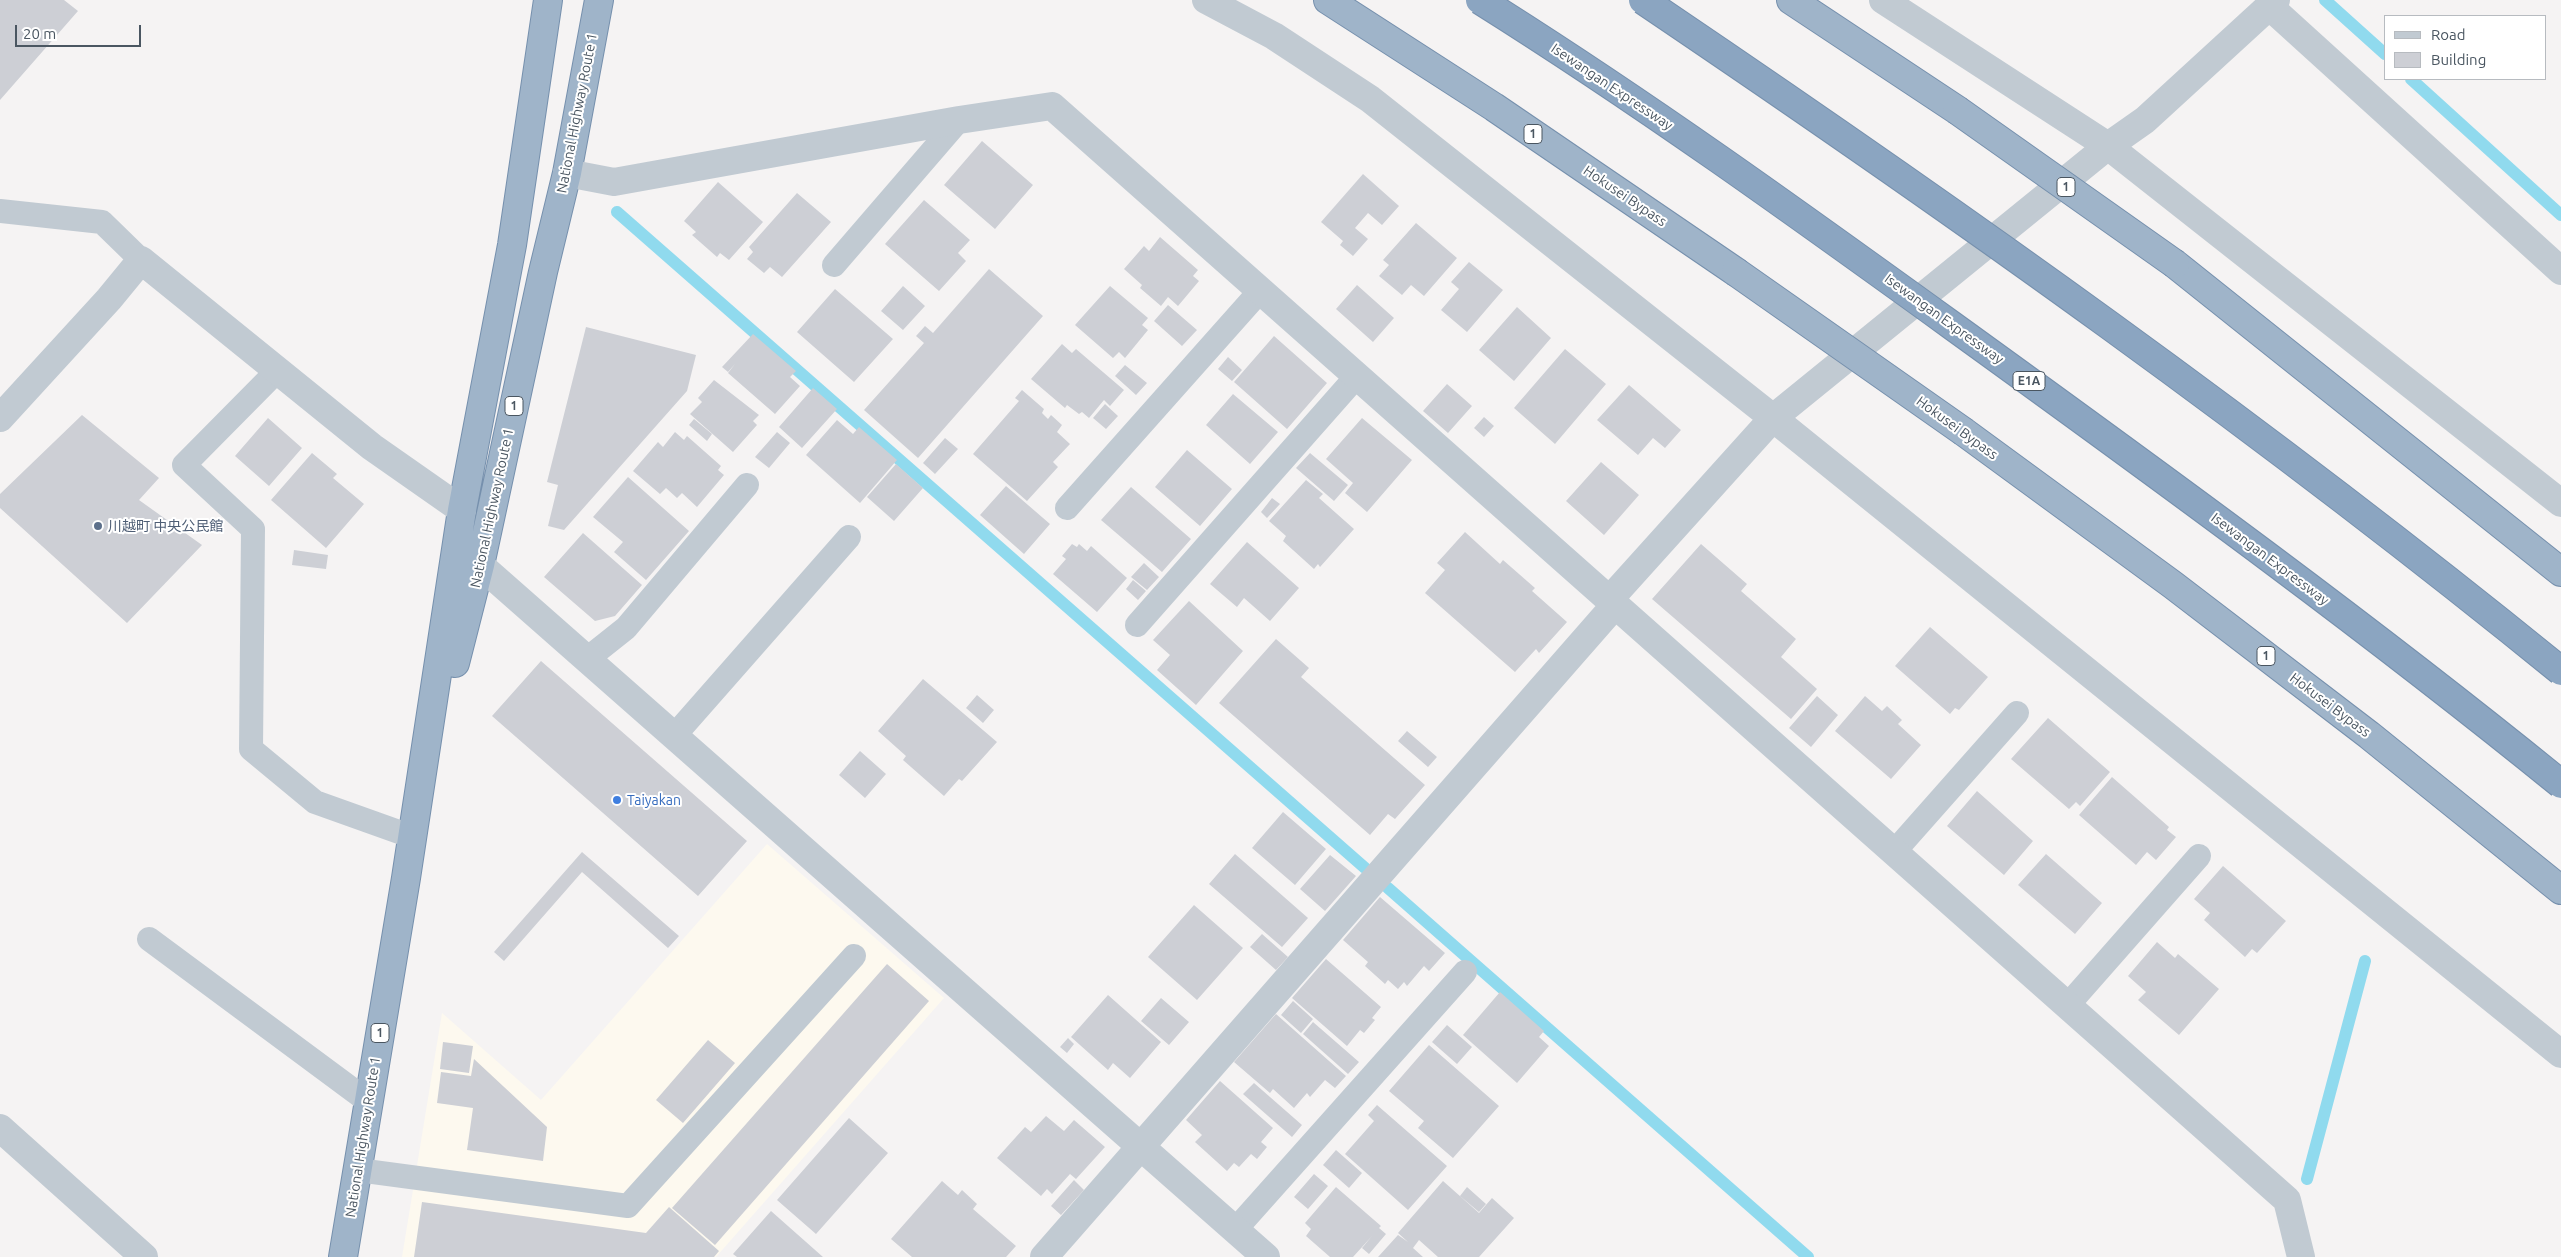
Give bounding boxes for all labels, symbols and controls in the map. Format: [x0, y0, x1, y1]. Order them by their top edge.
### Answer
scale bar [18, 15, 144, 47]
legend [2384, 15, 2546, 80]
text: 20 m [23, 25, 56, 42]
text: Road [2431, 26, 2466, 43]
street label: National Highway Route 1 [553, 32, 601, 194]
street label: Isewangan Expressway [1548, 40, 1676, 134]
text: Building [2431, 51, 2486, 68]
road number: 1 [1524, 125, 1542, 144]
street label: Hokusei Bypass [1580, 162, 1670, 230]
road number: 1 [2057, 178, 2075, 196]
street label: Isewangan Expressway [1881, 270, 2007, 368]
road number: E1A [2013, 372, 2045, 391]
street label: Hokusei Bypass [1913, 393, 2001, 463]
road number: 1 [505, 396, 523, 416]
street label: National Highway Route 1 [467, 427, 517, 589]
street label: Isewangan Expressway [2208, 509, 2332, 609]
place label: 川越町 中央公民館 [108, 518, 223, 534]
marker: 川越町 中央公民館 [92, 520, 104, 532]
road number: 1 [2257, 646, 2275, 666]
street label: Hokusei Bypass [2286, 669, 2374, 741]
place label: Taiyakan [627, 792, 681, 808]
marker: Taiyakan [611, 794, 623, 806]
road number: 1 [371, 1024, 389, 1042]
street label: National Highway Route 1 [342, 1055, 384, 1219]

